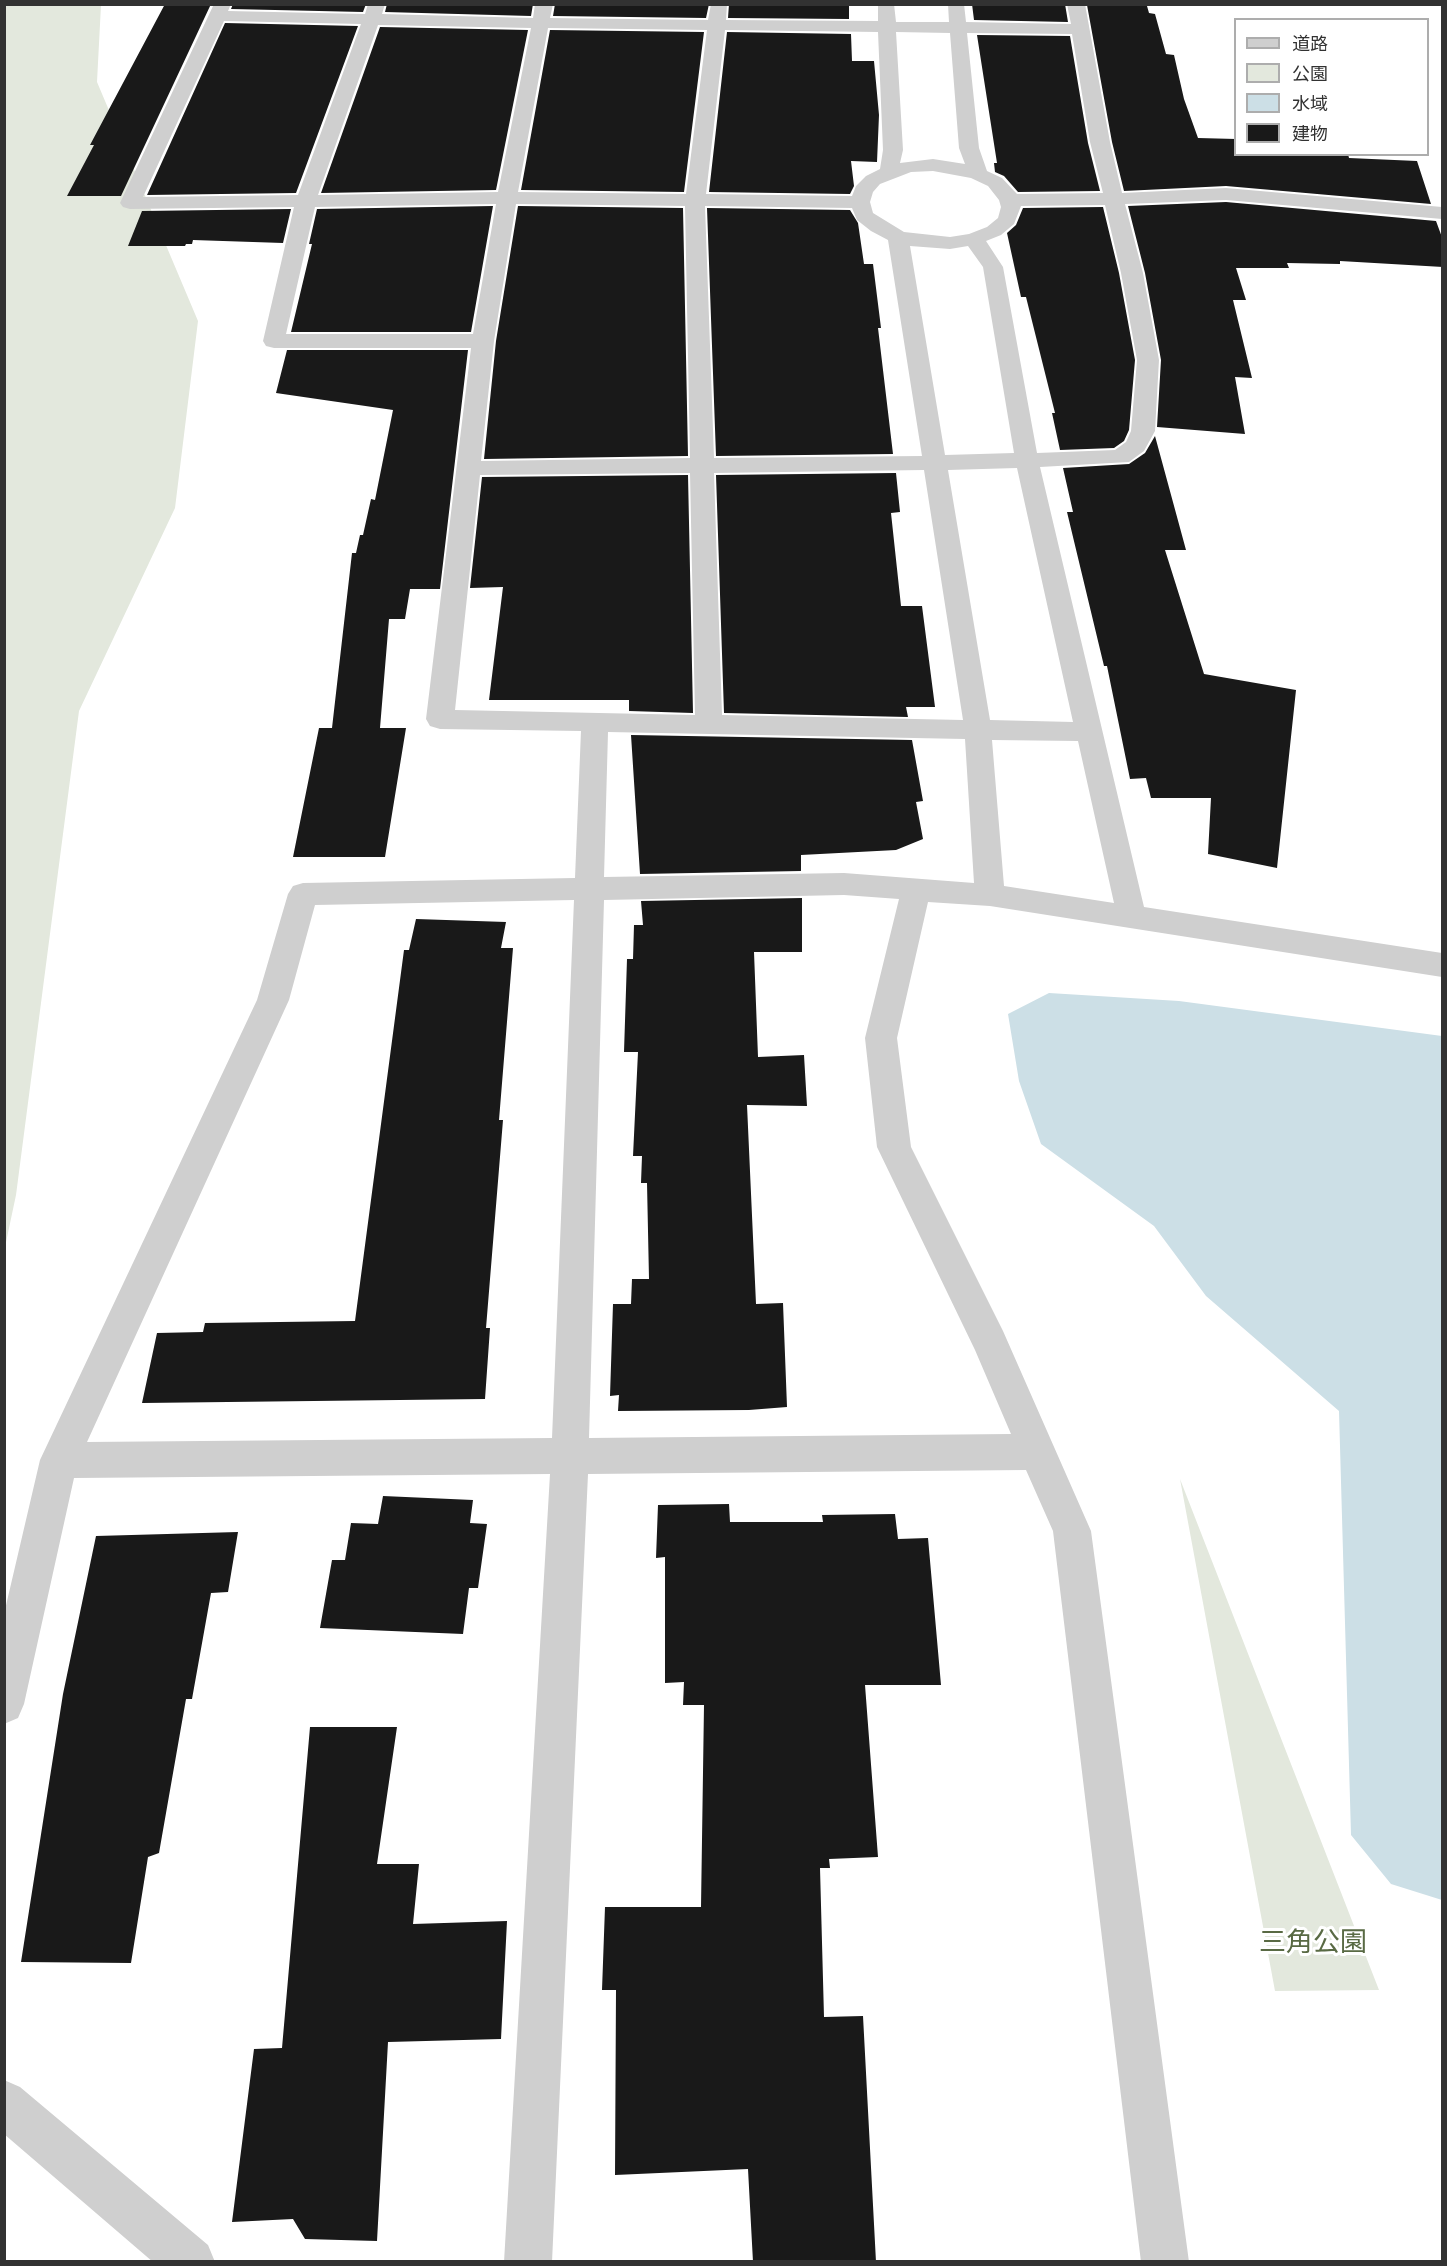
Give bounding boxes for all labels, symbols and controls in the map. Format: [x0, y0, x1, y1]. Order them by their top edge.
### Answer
legend [1234, 18, 1429, 156]
text: 道路 [1292, 31, 1328, 57]
text: 公園 [1292, 61, 1328, 87]
text: 水域 [1292, 91, 1328, 117]
text: 建物 [1292, 121, 1328, 147]
park label: 三角公園 [1259, 1928, 1367, 1960]

